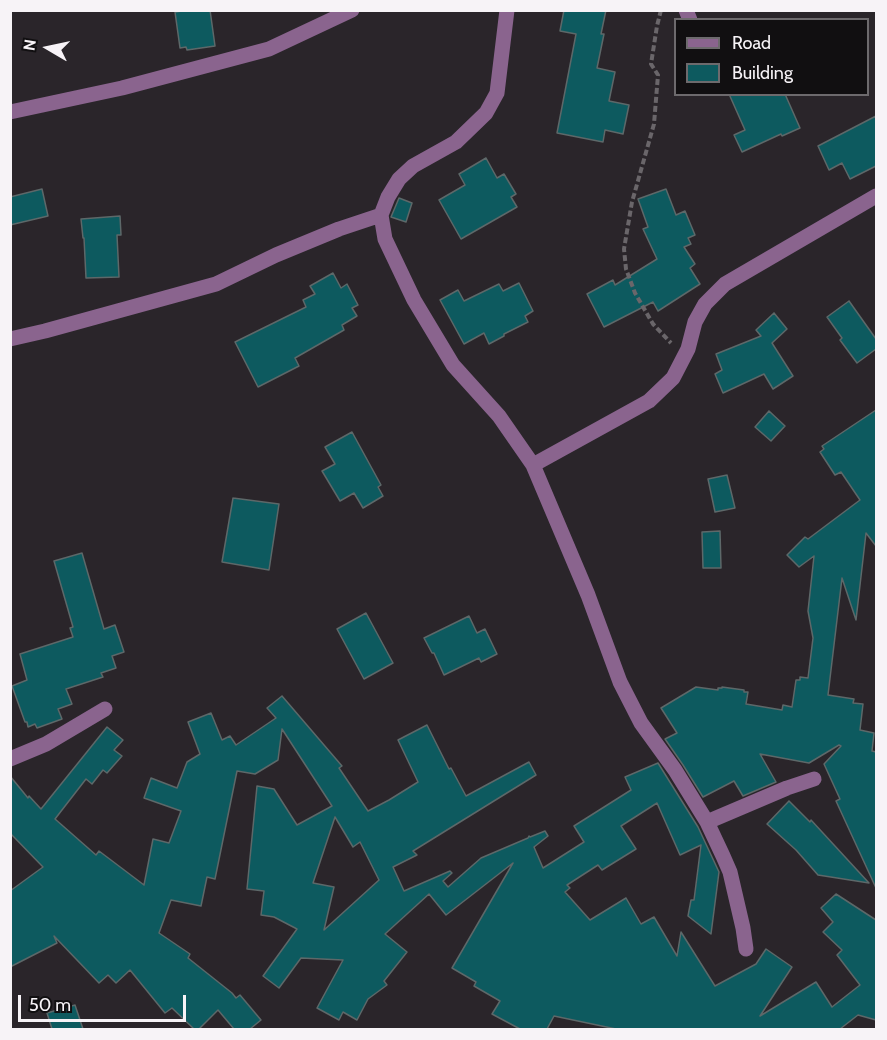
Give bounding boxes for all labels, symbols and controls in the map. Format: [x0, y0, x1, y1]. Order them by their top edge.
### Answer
north arrow [18, 18, 78, 78]
legend [674, 18, 869, 96]
text: Road [732, 32, 771, 54]
text: N [19, 38, 40, 52]
text: Building [732, 62, 793, 84]
scale bar [21, 983, 189, 1021]
text: 50 m [29, 994, 71, 1016]

